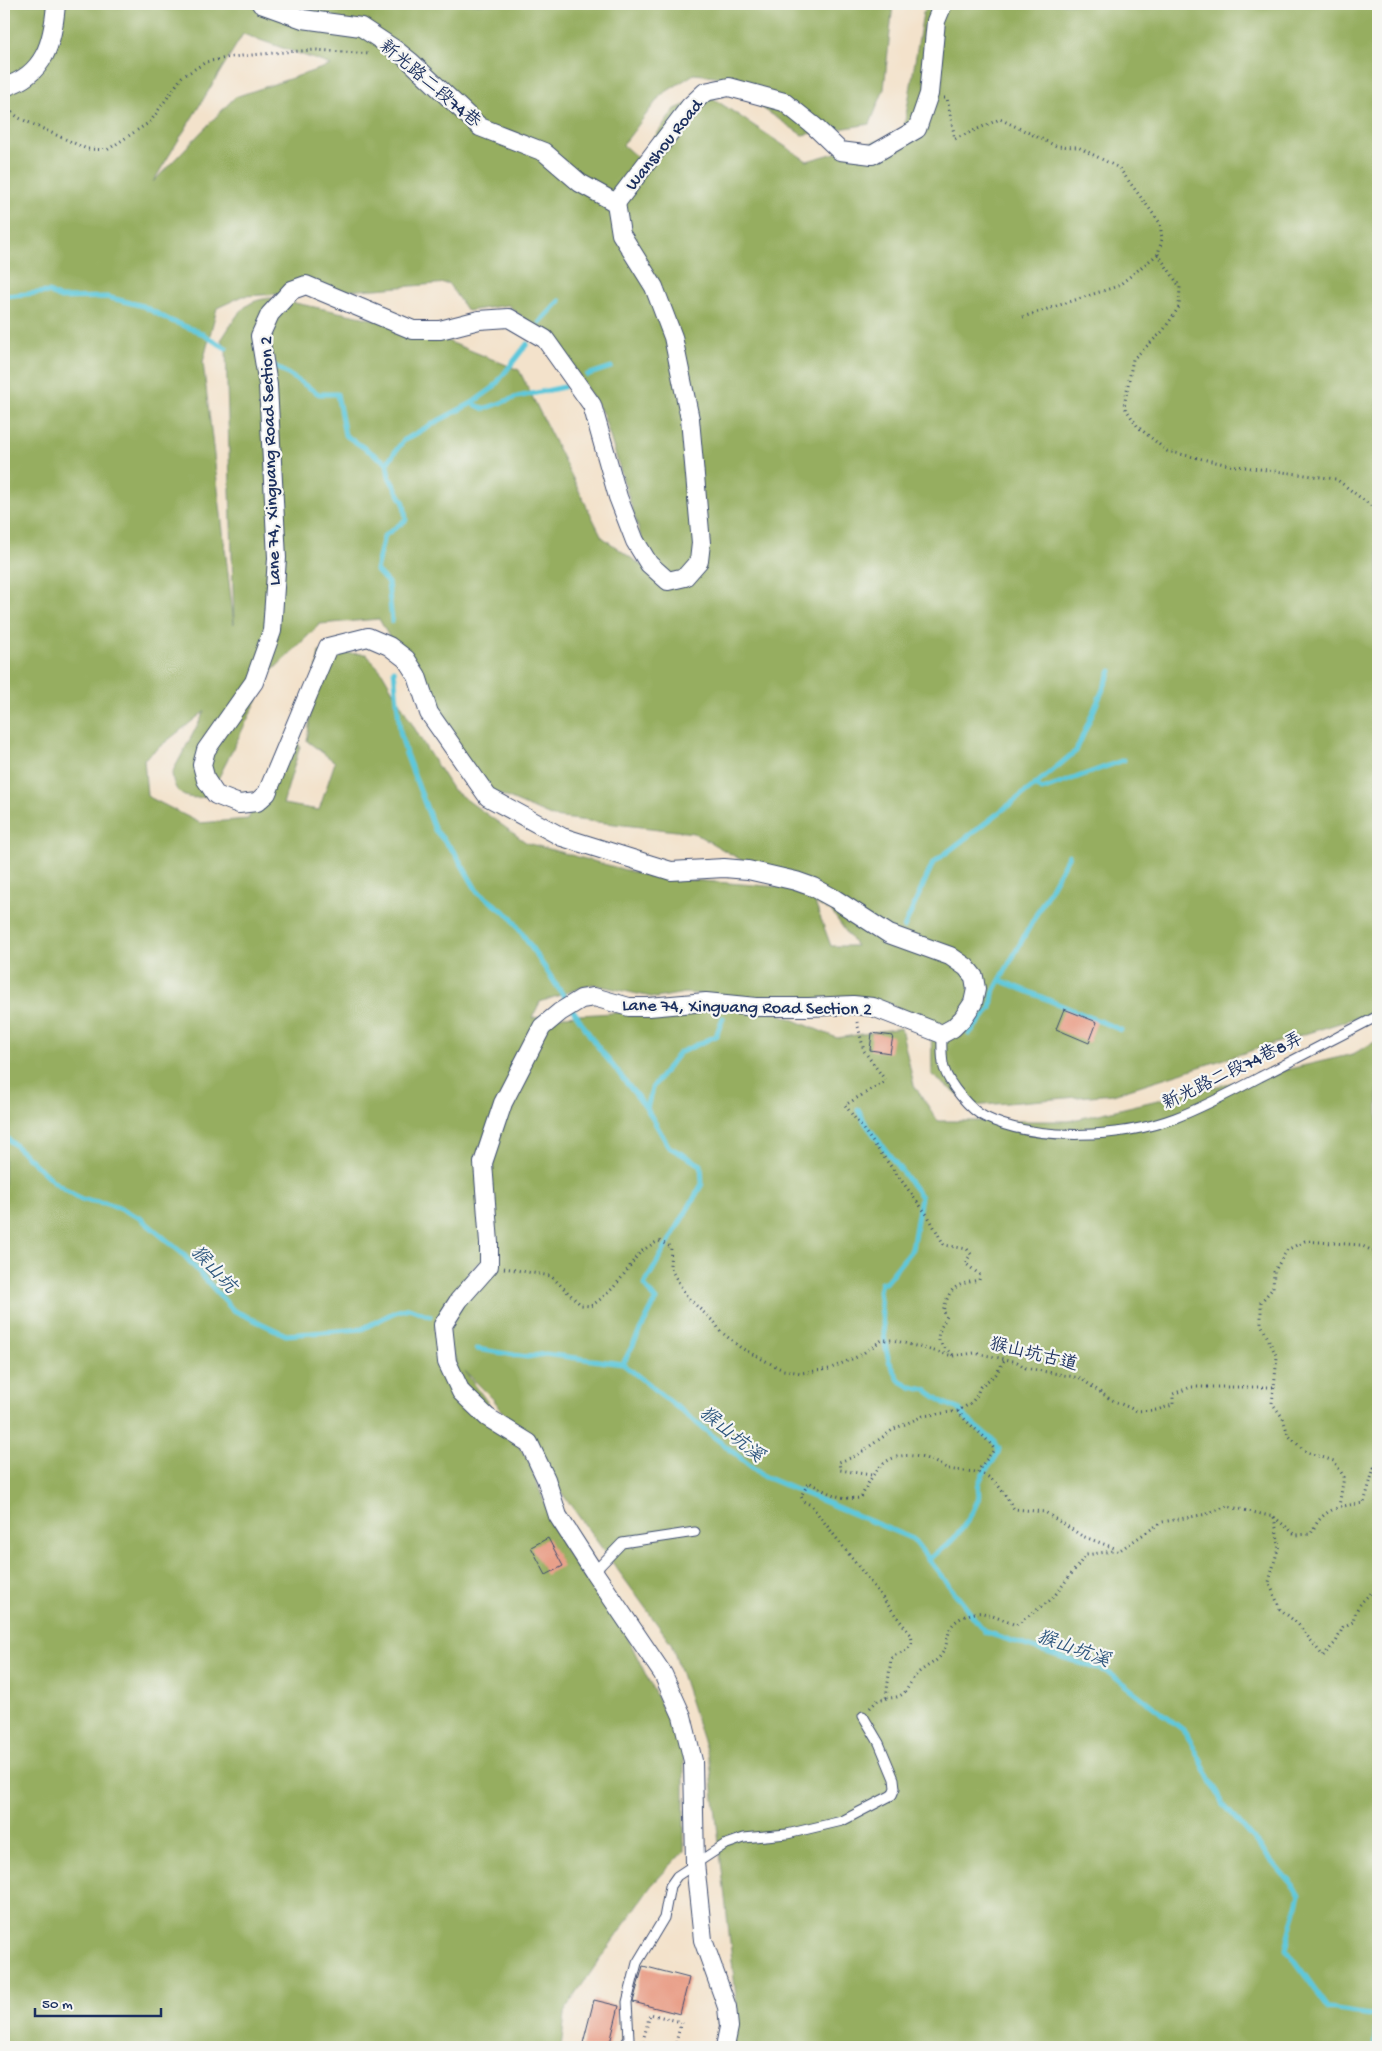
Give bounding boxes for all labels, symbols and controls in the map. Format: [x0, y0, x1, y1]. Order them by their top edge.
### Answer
street label: 新光路二段74巷 [374, 36, 485, 133]
street label: Wanshou Road [622, 95, 709, 196]
street label: Lane 74, Xinguang Road Section 2 [257, 336, 286, 586]
street label: Lane 74, Xinguang Road Section 2 [622, 996, 872, 1021]
street label: 新光路二段74巷8弄 [1159, 1028, 1307, 1115]
water label: 猴山坑 [185, 1241, 242, 1301]
street label: 猴山坑古道 [987, 1333, 1080, 1377]
water label: 猴山坑溪 [694, 1402, 769, 1469]
water label: 猴山坑溪 [1033, 1626, 1114, 1674]
scale bar [35, 1986, 161, 2018]
text: 50 m [42, 1996, 73, 2014]

